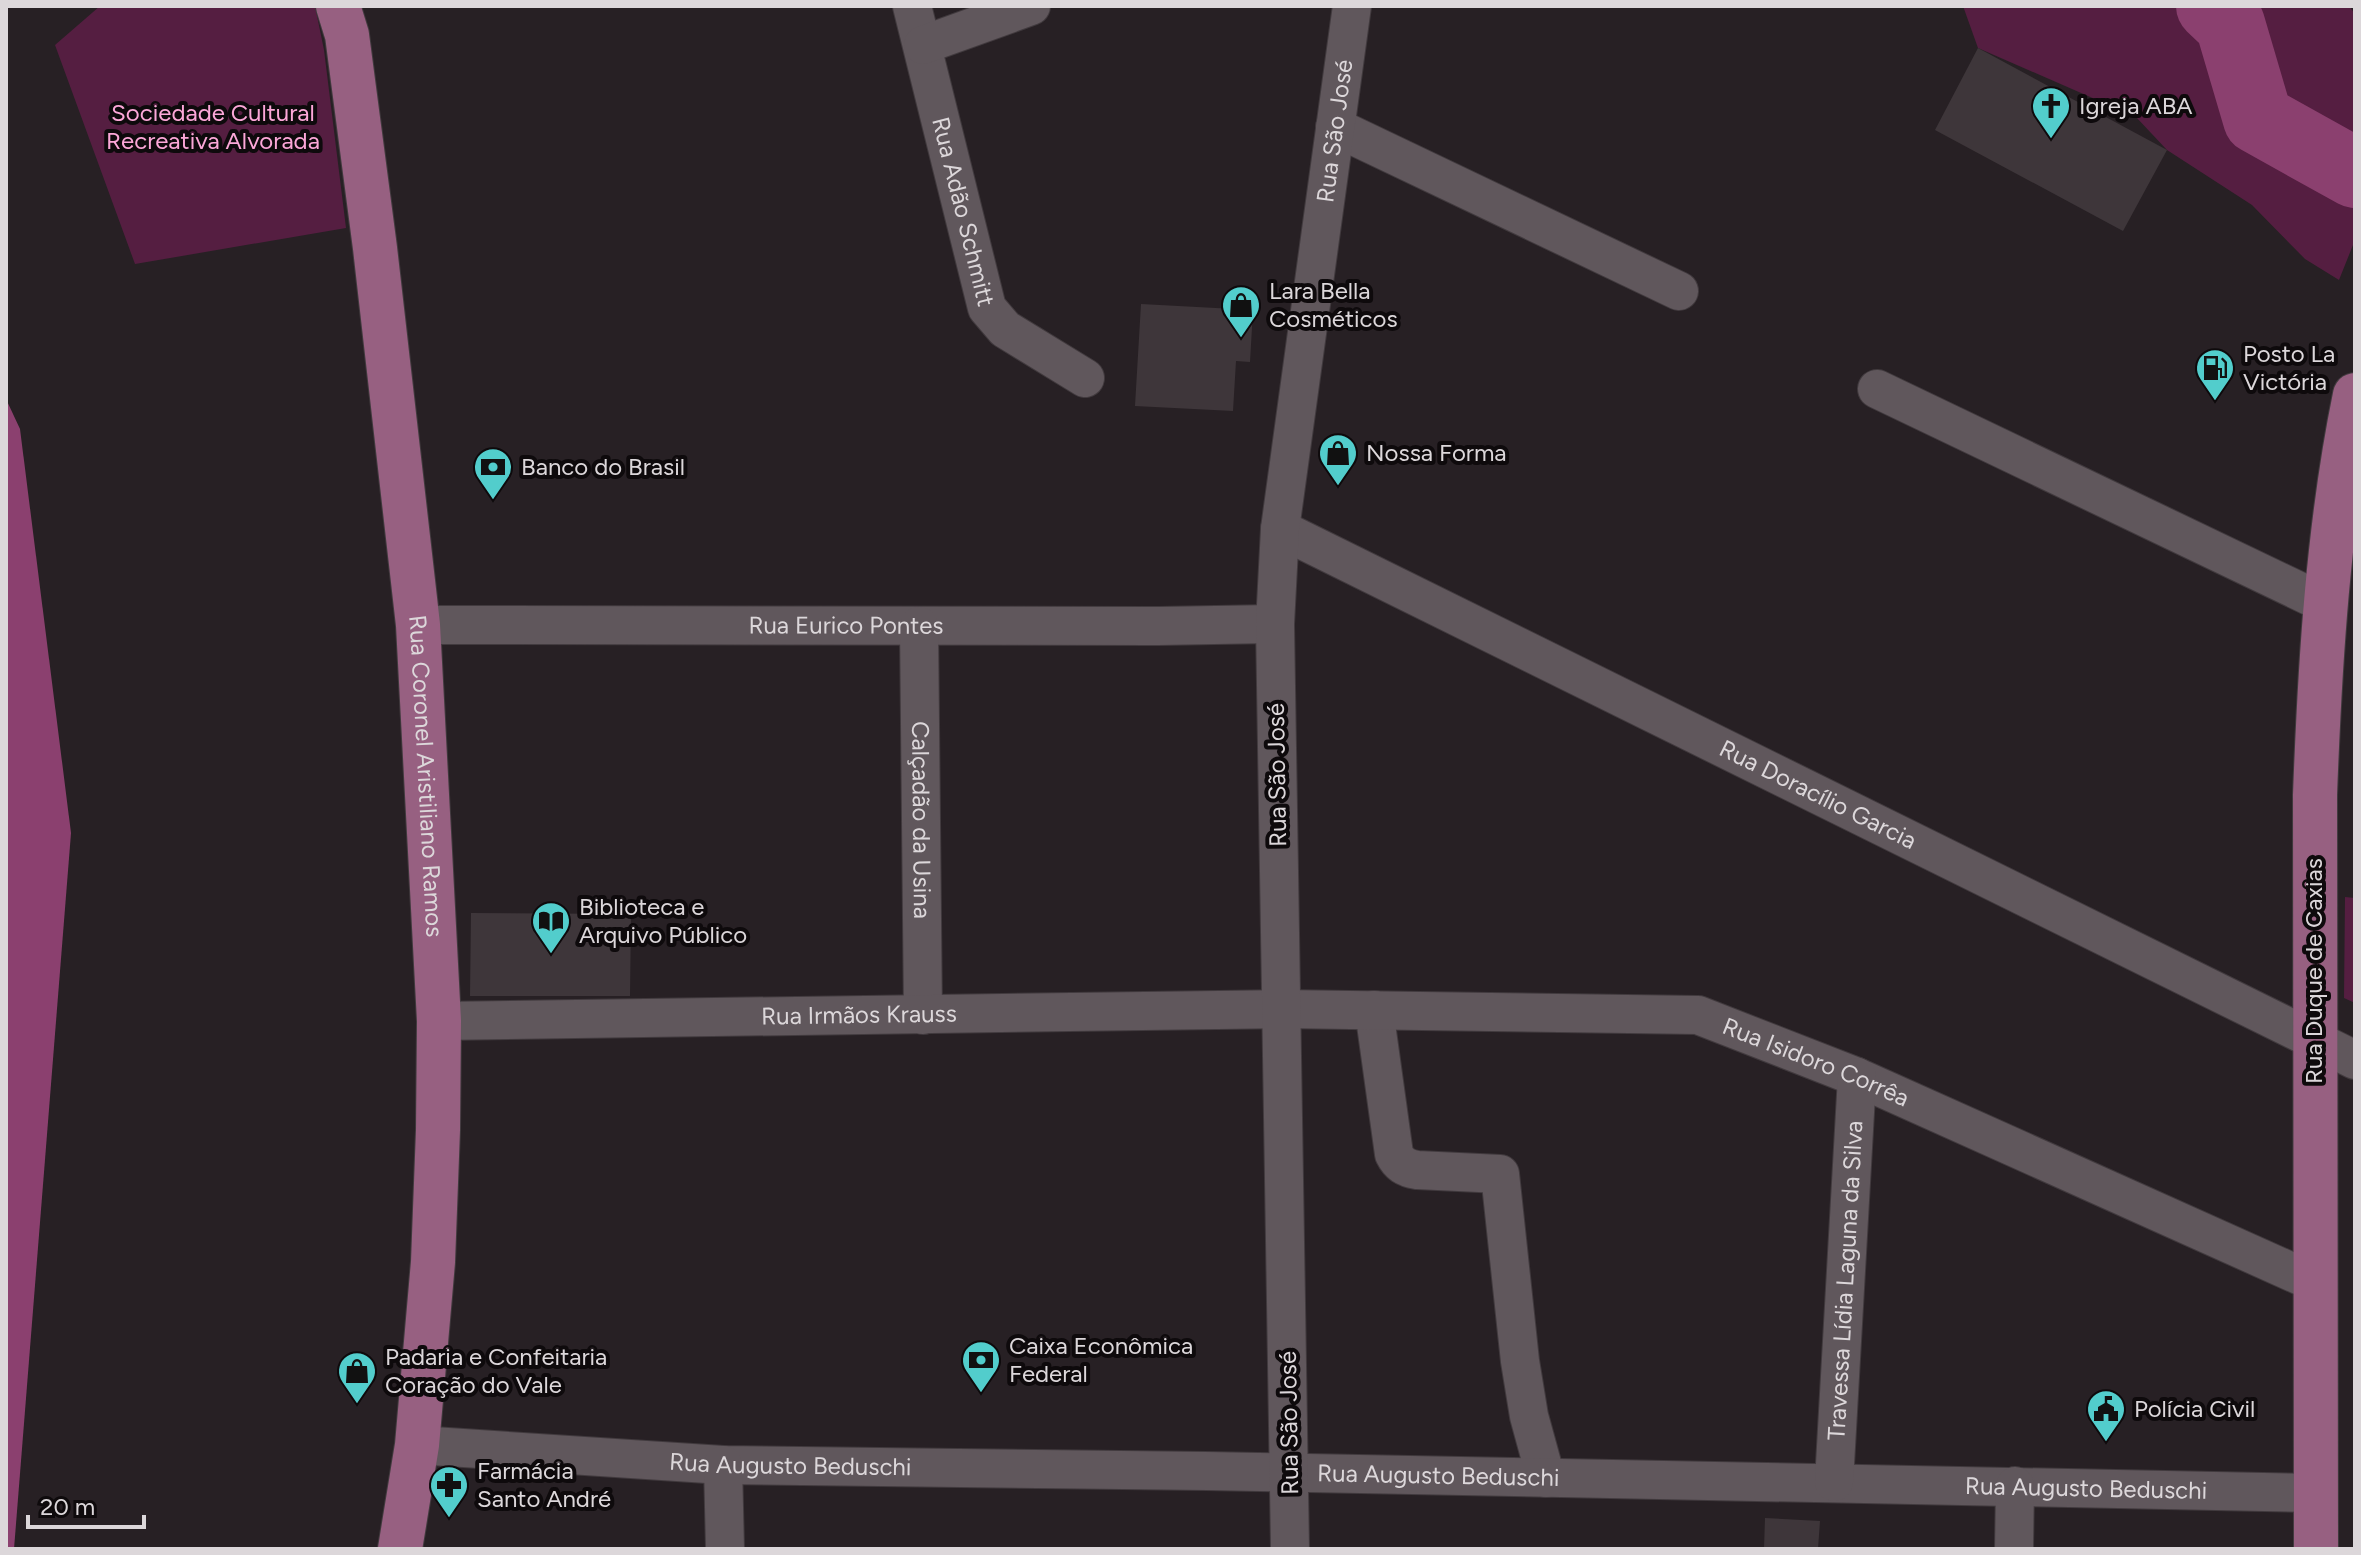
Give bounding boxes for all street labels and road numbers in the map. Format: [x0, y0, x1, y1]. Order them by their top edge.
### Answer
street label: Rua São José [1310, 58, 1358, 204]
street label: Rua Adão Schmitt [926, 114, 1001, 309]
street label: Rua Eurico Pontes [748, 610, 944, 640]
street label: Rua Coronel Aristiliano Ramos [403, 613, 450, 938]
street label: Rua São José [1261, 703, 1292, 847]
street label: Calçadão da Usina [906, 721, 937, 919]
street label: Rua Doracílio Garcia [1715, 733, 1921, 855]
street label: Rua Duque de Caxias [2299, 858, 2328, 1084]
street label: Rua Irmãos Krauss [761, 999, 957, 1030]
street label: Rua Isidoro Corrêa [1719, 1011, 1914, 1113]
street label: Travessa Lídia Laguna da Silva [1821, 1120, 1869, 1441]
street label: Rua São José [1273, 1351, 1304, 1495]
street label: Rua Augusto Beduschi [668, 1447, 912, 1481]
street label: Rua Augusto Beduschi [1317, 1458, 1560, 1492]
street label: Rua Augusto Beduschi [1965, 1471, 2208, 1505]

